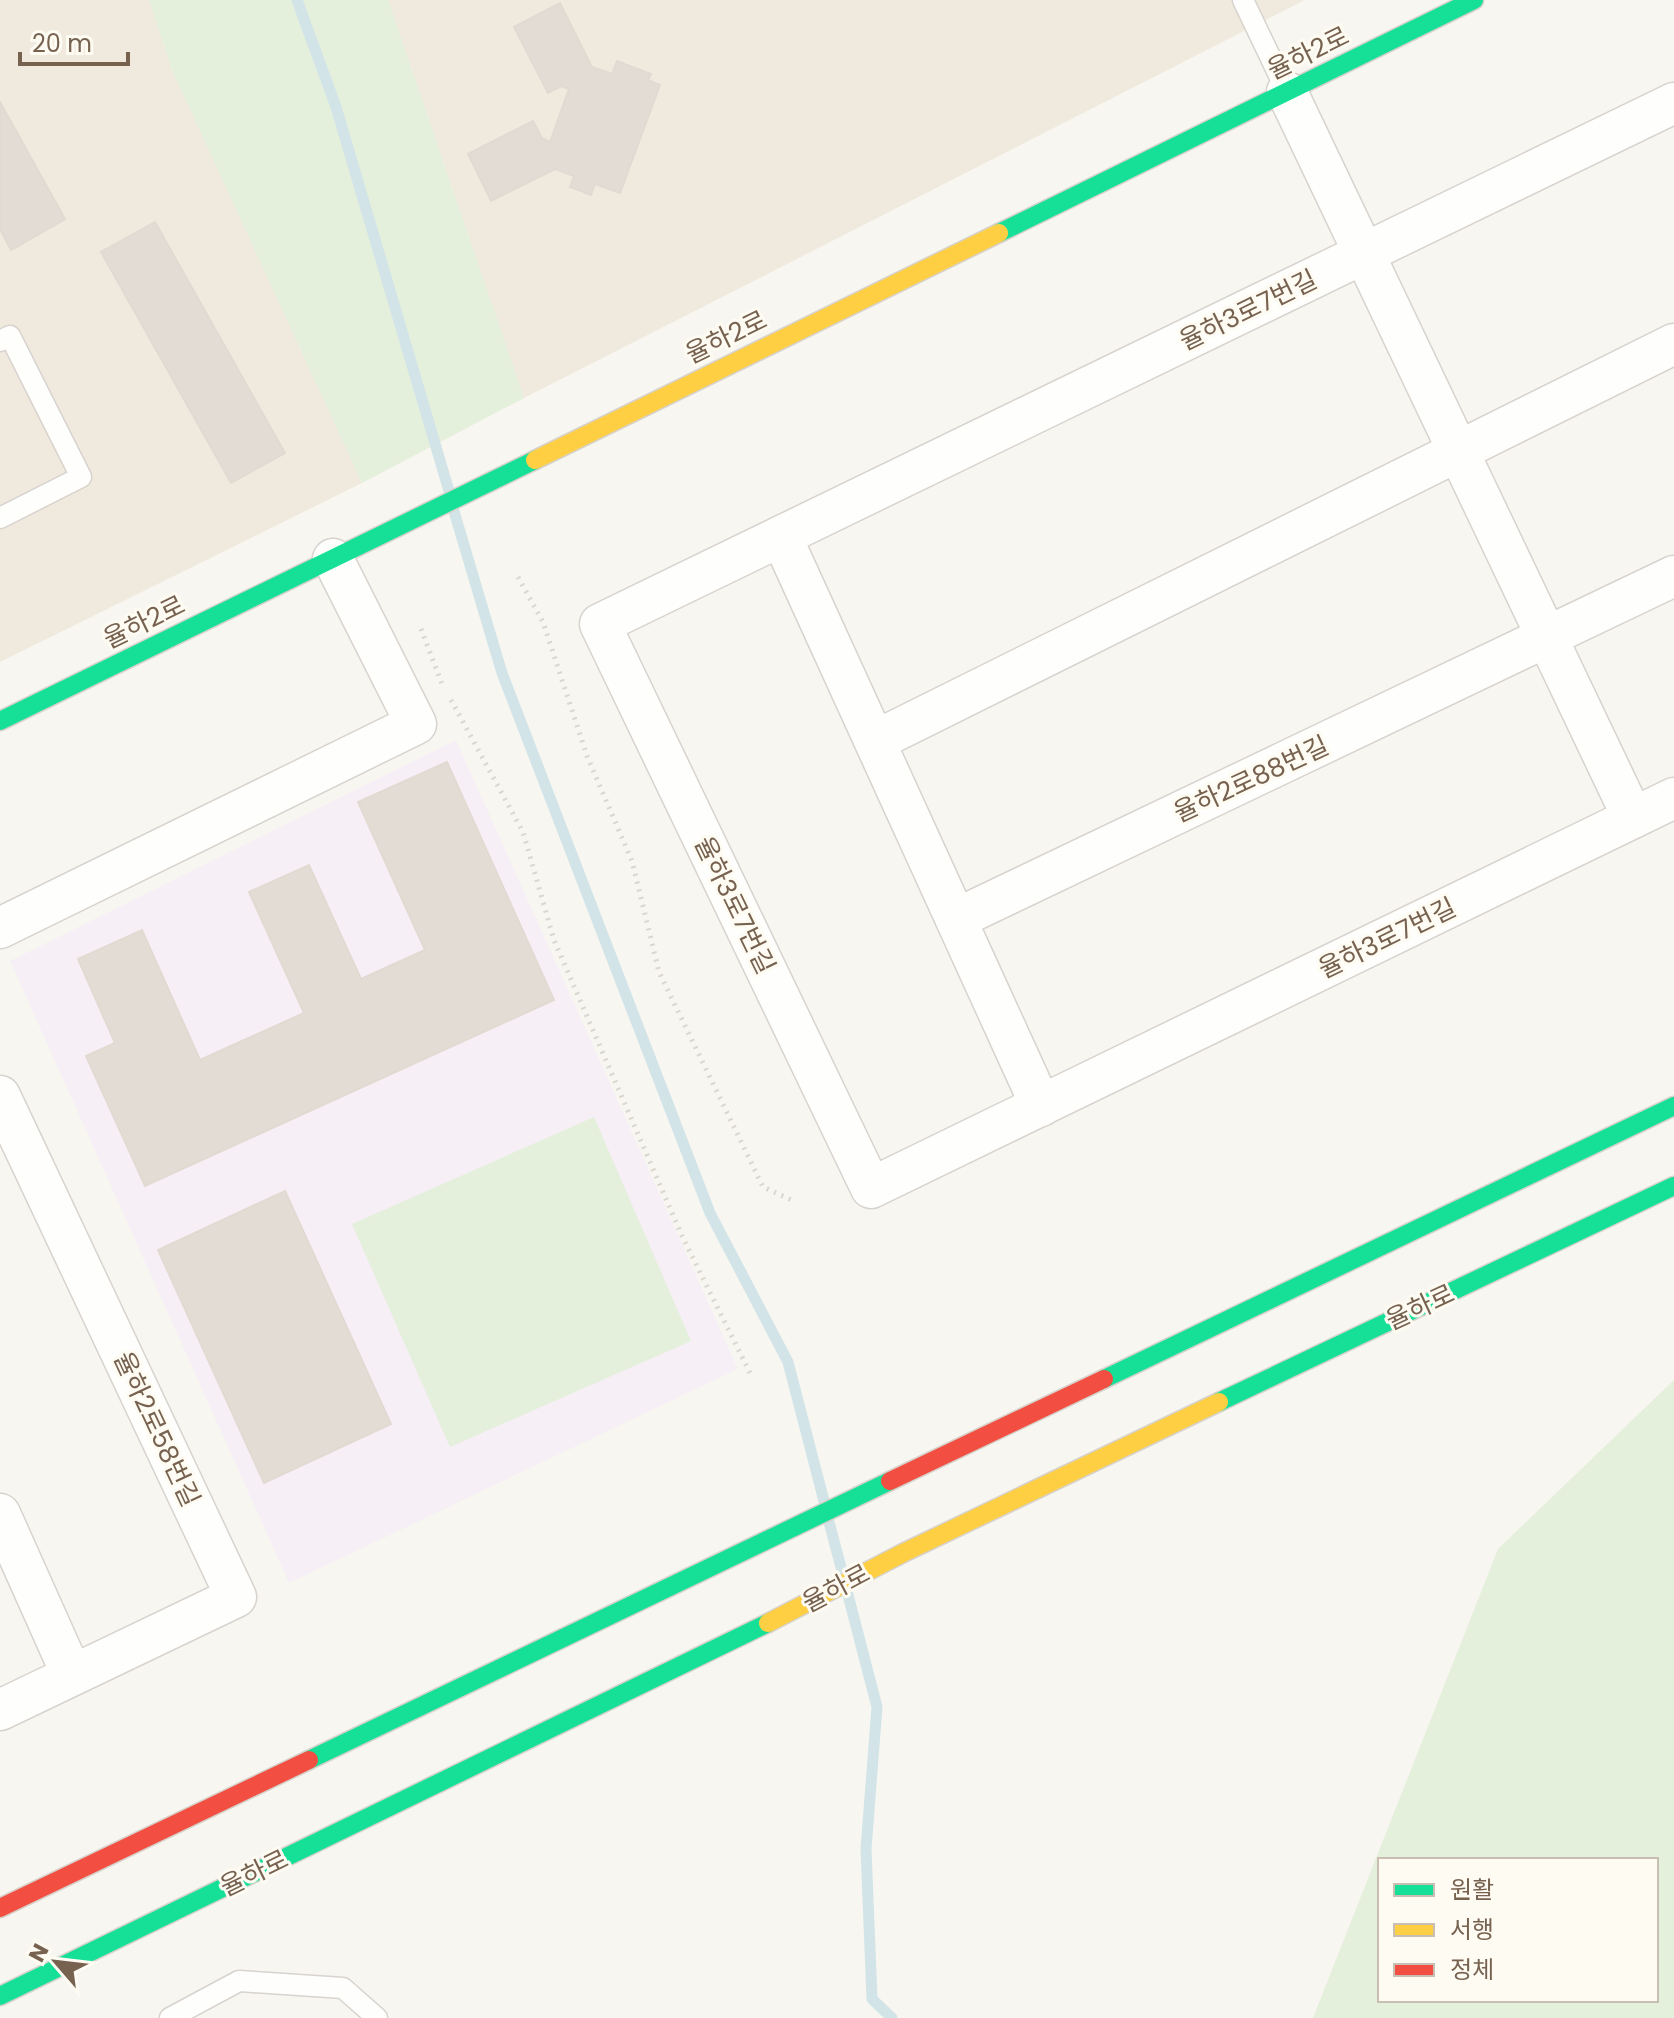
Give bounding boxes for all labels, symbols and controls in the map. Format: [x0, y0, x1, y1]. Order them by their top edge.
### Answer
scale bar [20, 16, 128, 66]
street label: 율하2로 [1261, 18, 1355, 88]
text: 20 m [32, 27, 92, 60]
street label: 율하3로7번길 [1173, 261, 1323, 359]
street label: 율하2로 [679, 302, 773, 372]
street label: 율하2로 [97, 587, 191, 657]
street label: 율하2로88번길 [1168, 727, 1334, 831]
street label: 율하3로7번길 [686, 830, 784, 980]
street label: 율하3로7번길 [1312, 889, 1462, 987]
street label: 율하로 [1380, 1276, 1460, 1338]
street label: 율하2로58번길 [105, 1346, 209, 1512]
street label: 율하로 [796, 1555, 876, 1621]
street label: 율하로 [214, 1841, 294, 1905]
legend [1378, 1858, 1658, 2002]
text: 원활 [1450, 1873, 1494, 1906]
text: 서행 [1450, 1913, 1494, 1946]
north arrow [16, 1922, 96, 2002]
text: N [21, 1938, 56, 1967]
text: 정체 [1450, 1953, 1494, 1986]

